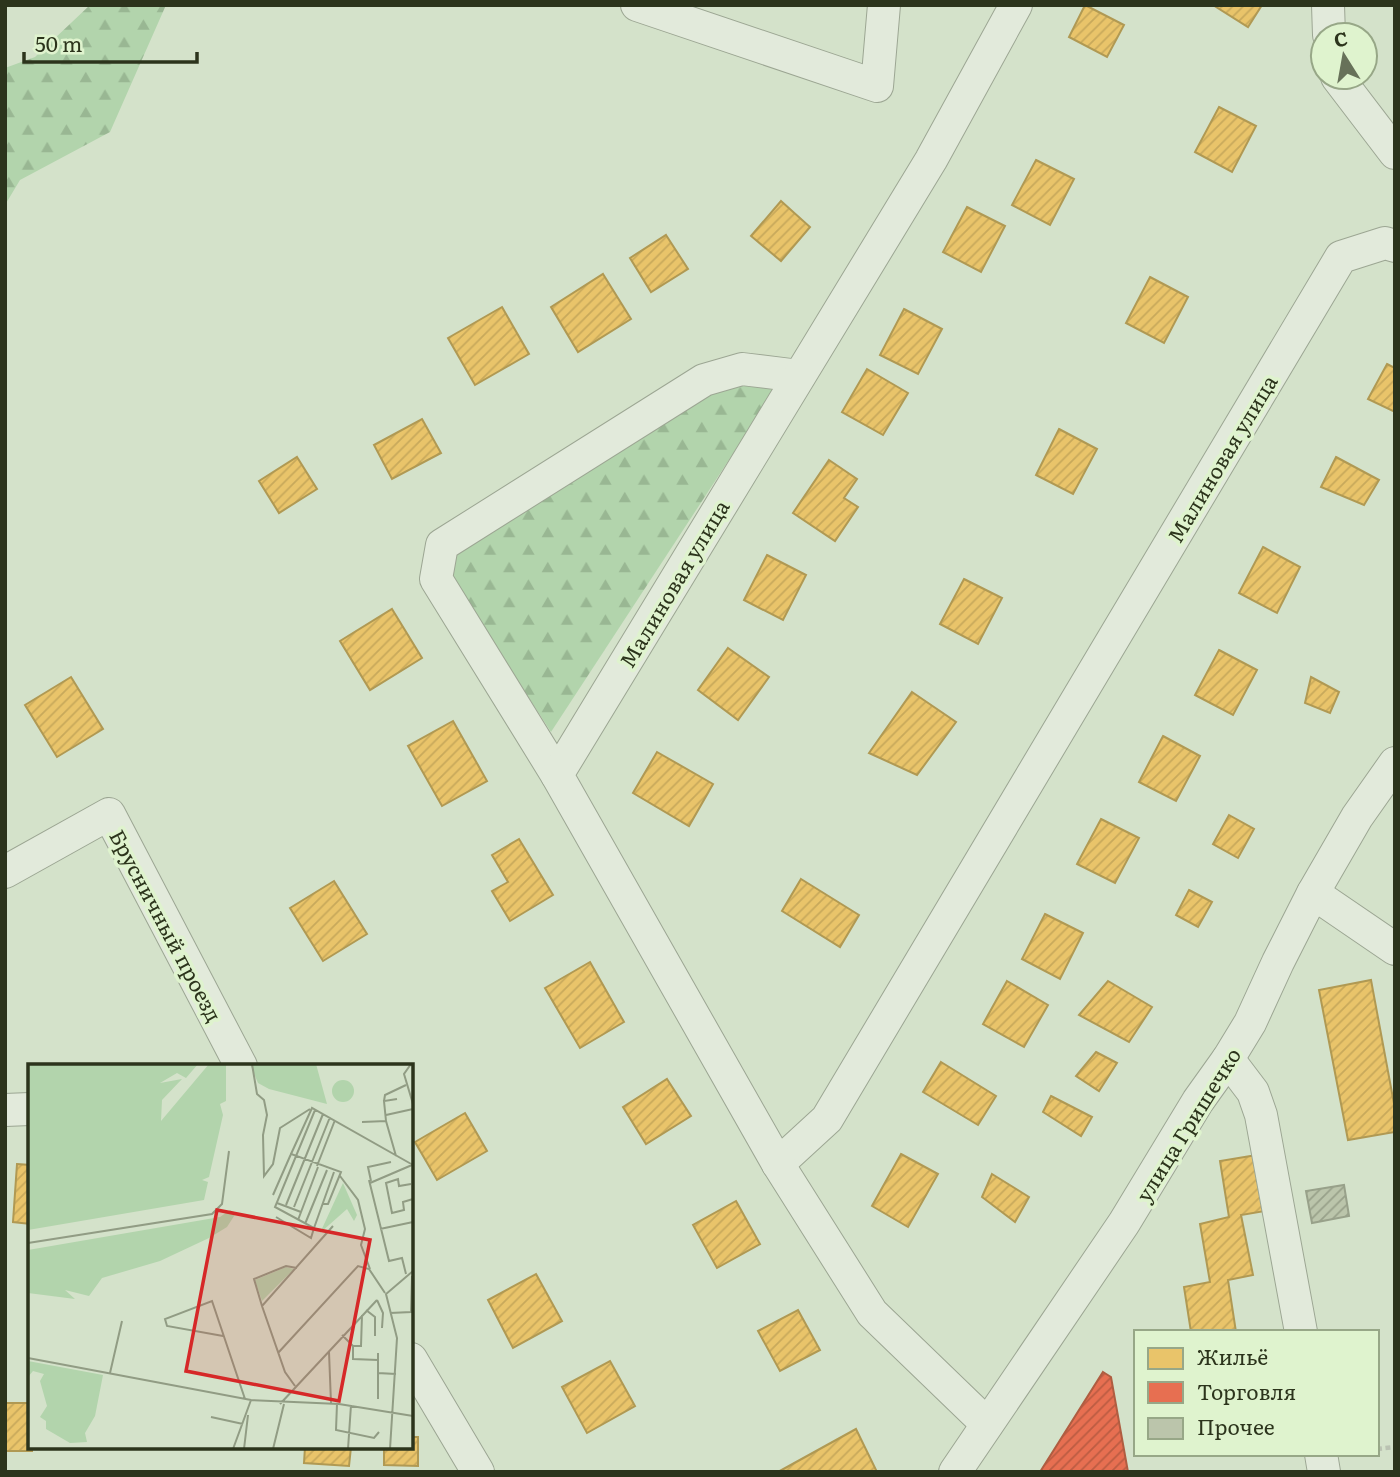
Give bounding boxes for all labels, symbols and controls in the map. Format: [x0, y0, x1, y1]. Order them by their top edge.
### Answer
scale bar [24, 21, 198, 65]
north arrow [1309, 21, 1379, 91]
text: С [1331, 23, 1350, 53]
text: 50 m [35, 27, 82, 58]
street label: Малиновая улица [1159, 368, 1284, 548]
street label: Малиновая улица [611, 493, 736, 673]
street label: Брусничный проезд [103, 823, 231, 1027]
street label: улица Гришечко [1127, 1041, 1247, 1207]
inset map [28, 1064, 413, 1449]
legend [1134, 1330, 1379, 1456]
text: Жильё [1197, 1340, 1268, 1371]
text: Торговля [1197, 1375, 1296, 1406]
text: Прочее [1197, 1410, 1275, 1441]

